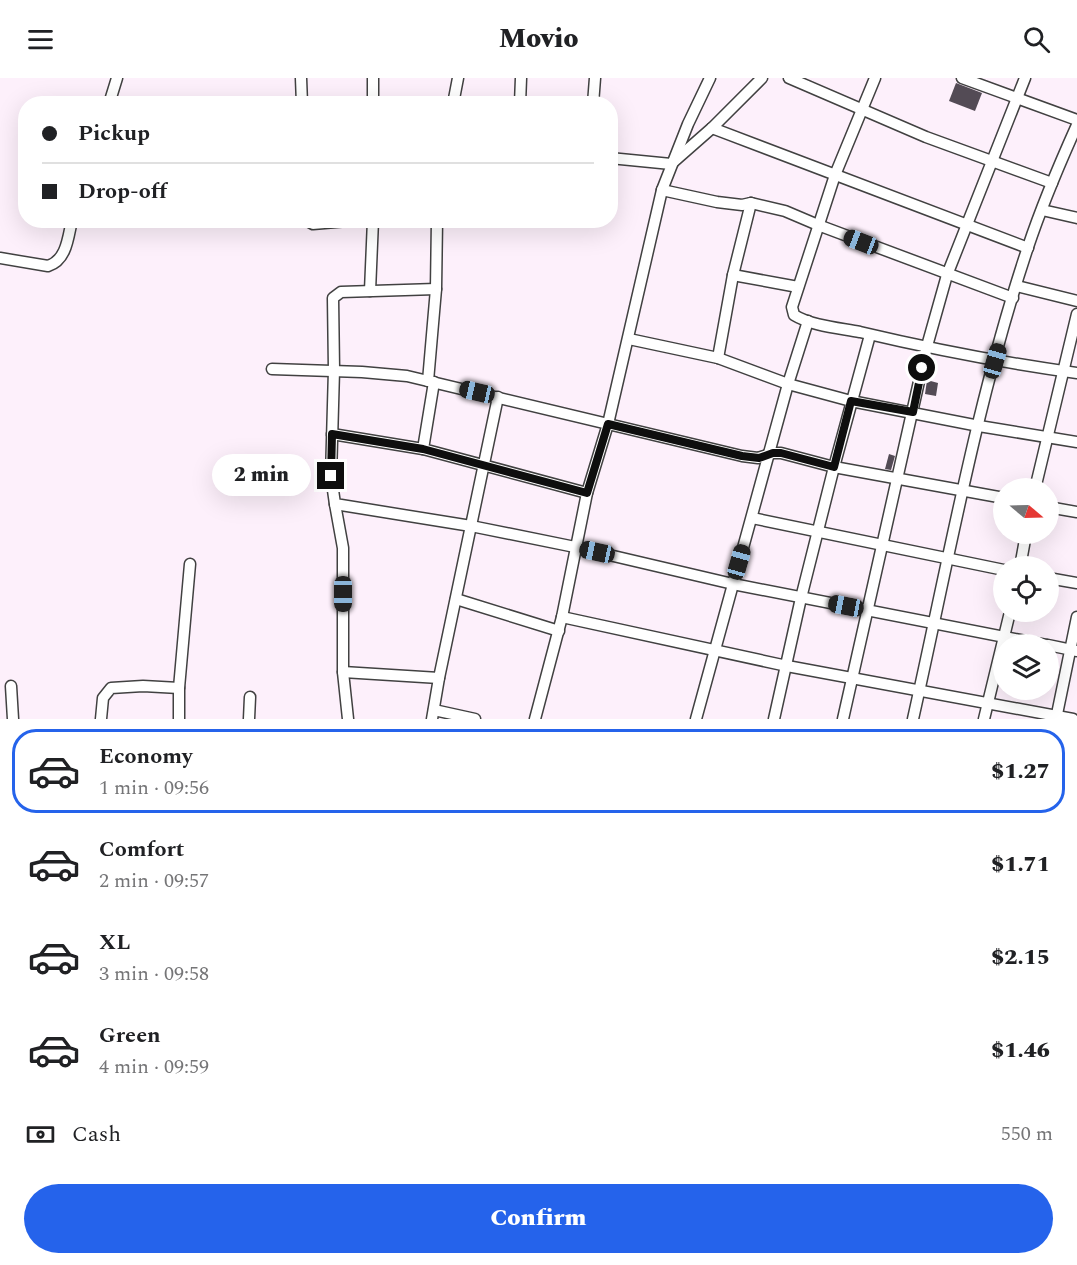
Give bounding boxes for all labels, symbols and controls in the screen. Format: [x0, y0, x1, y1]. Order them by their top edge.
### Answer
text: Movio [499, 18, 578, 60]
icon: menu [24, 23, 57, 56]
icon: search [1020, 23, 1053, 56]
text: Pickup [78, 117, 150, 150]
text: Drop-off [78, 175, 167, 208]
car [841, 227, 881, 257]
car [981, 341, 1009, 381]
route start [908, 354, 935, 381]
car [457, 379, 497, 405]
callout: 2 min [211, 455, 310, 497]
text: 2 min [234, 460, 289, 490]
route end [317, 462, 344, 489]
north arrow [993, 478, 1059, 544]
map controls [993, 478, 1059, 700]
car [578, 539, 616, 565]
car [725, 542, 753, 582]
button: locate [993, 556, 1059, 622]
car [334, 576, 352, 612]
car [827, 594, 865, 618]
button: layers [993, 634, 1059, 700]
text: Economy [99, 740, 192, 773]
icon: car [27, 744, 81, 798]
text: $1.27 [991, 755, 1050, 788]
text: 1 min · 09:56 [99, 773, 209, 803]
text: Comfort [99, 833, 184, 866]
icon: car [27, 837, 81, 891]
text: $1.71 [991, 848, 1050, 881]
text: 2 min · 09:57 [99, 866, 209, 896]
text: XL [99, 926, 130, 959]
icon: car [27, 930, 81, 984]
text: $2.15 [991, 941, 1050, 974]
text: 3 min · 09:58 [99, 959, 209, 989]
text: Green [99, 1019, 161, 1052]
icon: car [27, 1023, 81, 1077]
text: $1.46 [991, 1034, 1050, 1067]
text: 4 min · 09:59 [99, 1052, 209, 1082]
icon: cash [24, 1118, 57, 1151]
text: Cash [72, 1118, 121, 1151]
text: 550 m [1001, 1119, 1053, 1149]
button: Confirm [24, 1184, 1053, 1253]

